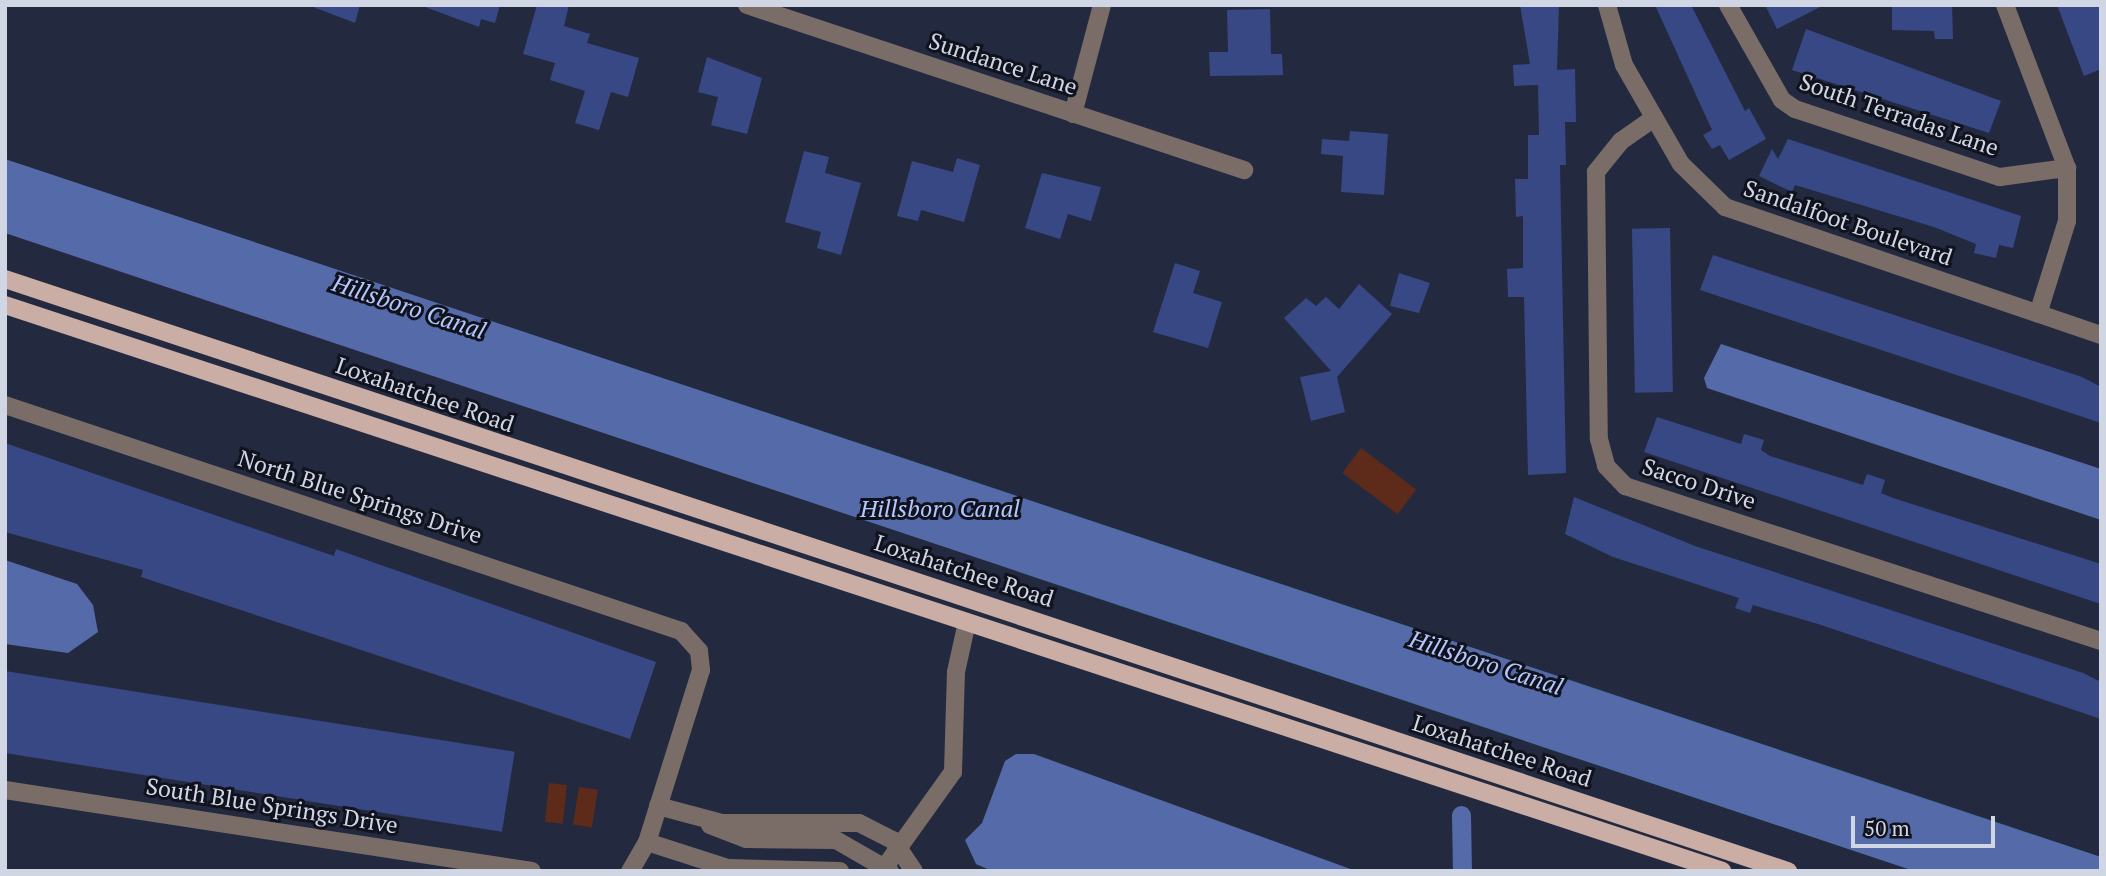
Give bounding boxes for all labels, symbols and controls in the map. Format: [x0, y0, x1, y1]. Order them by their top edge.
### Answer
street label: Sundance Lane [925, 27, 1081, 101]
street label: South Terradas Lane [1796, 68, 2002, 162]
street label: Sandalfoot Boulevard [1740, 174, 1956, 272]
water label: Hillsboro Canal [329, 269, 489, 345]
street label: Loxahatchee Road [332, 352, 518, 438]
street label: North Blue Springs Drive [235, 445, 485, 549]
street label: Sacco Drive [1639, 453, 1759, 515]
water label: Hillsboro Canal [860, 495, 1020, 523]
street label: Loxahatchee Road [871, 529, 1057, 613]
water label: Hillsboro Canal [1406, 625, 1566, 701]
street label: Loxahatchee Road [1409, 709, 1595, 793]
street label: South Blue Springs Drive [144, 772, 400, 840]
scale bar [1854, 802, 1997, 846]
text: 50 m [1864, 814, 1910, 842]

